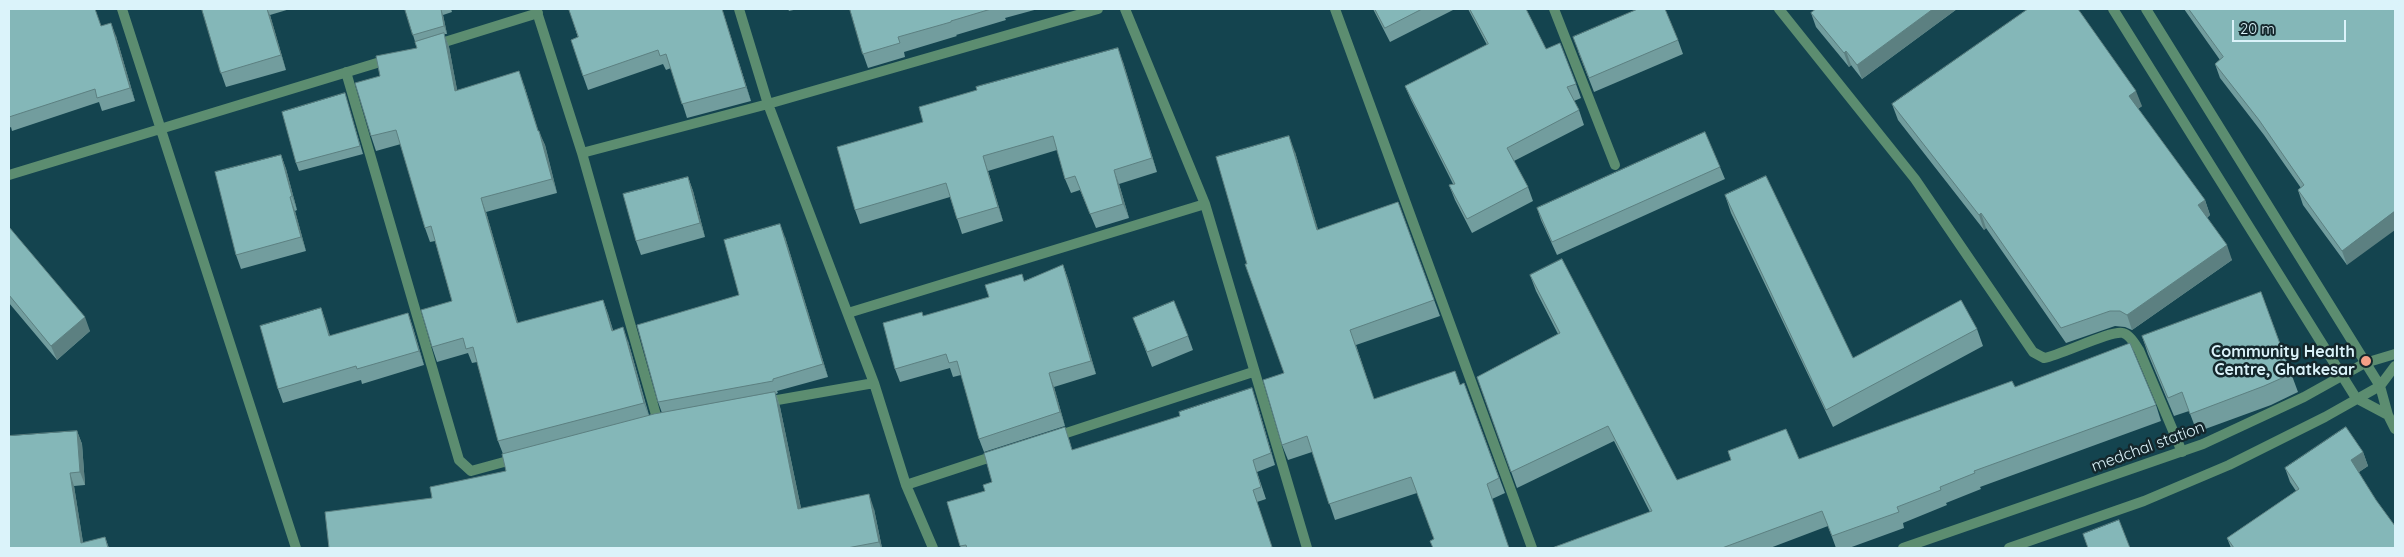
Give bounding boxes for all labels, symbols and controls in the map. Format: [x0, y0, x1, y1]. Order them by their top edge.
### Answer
scale bar [2234, 10, 2348, 42]
text: 20 m [2240, 19, 2275, 38]
place label: Community Health Centre, Ghatkesar [2211, 342, 2355, 380]
marker: Community Health Centre, Ghatkesar [2359, 354, 2373, 368]
street label: medchal station [2089, 418, 2207, 476]

